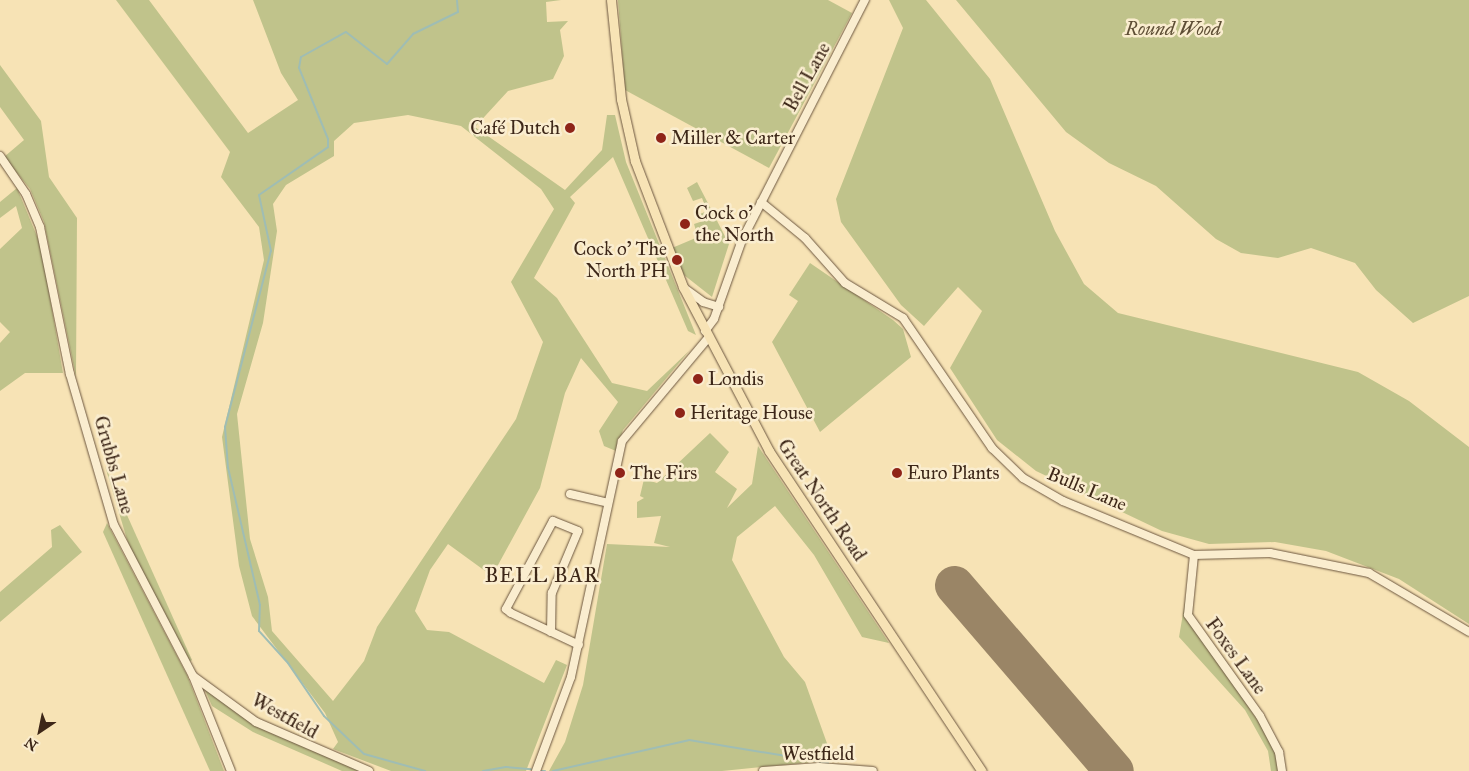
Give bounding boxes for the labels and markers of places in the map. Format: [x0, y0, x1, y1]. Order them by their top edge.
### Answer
place label: Café Dutch [470, 117, 560, 139]
marker: Café Dutch [564, 122, 576, 134]
place label: Miller & Carter [671, 127, 795, 149]
marker: Miller & Carter [655, 132, 667, 144]
place label: Cock o' the North [695, 202, 774, 246]
marker: Cock o' the North [679, 218, 691, 230]
place label: Cock o' The North PH [573, 238, 667, 282]
marker: Cock o' The North PH [671, 254, 683, 266]
place label: Londis [708, 368, 764, 390]
marker: Londis [692, 373, 704, 385]
place label: Heritage House [690, 402, 813, 424]
marker: Heritage House [674, 407, 686, 419]
place label: The Firs [630, 462, 697, 484]
place label: Euro Plants [907, 462, 999, 484]
marker: The Firs [614, 467, 626, 479]
marker: Euro Plants [891, 467, 903, 479]

